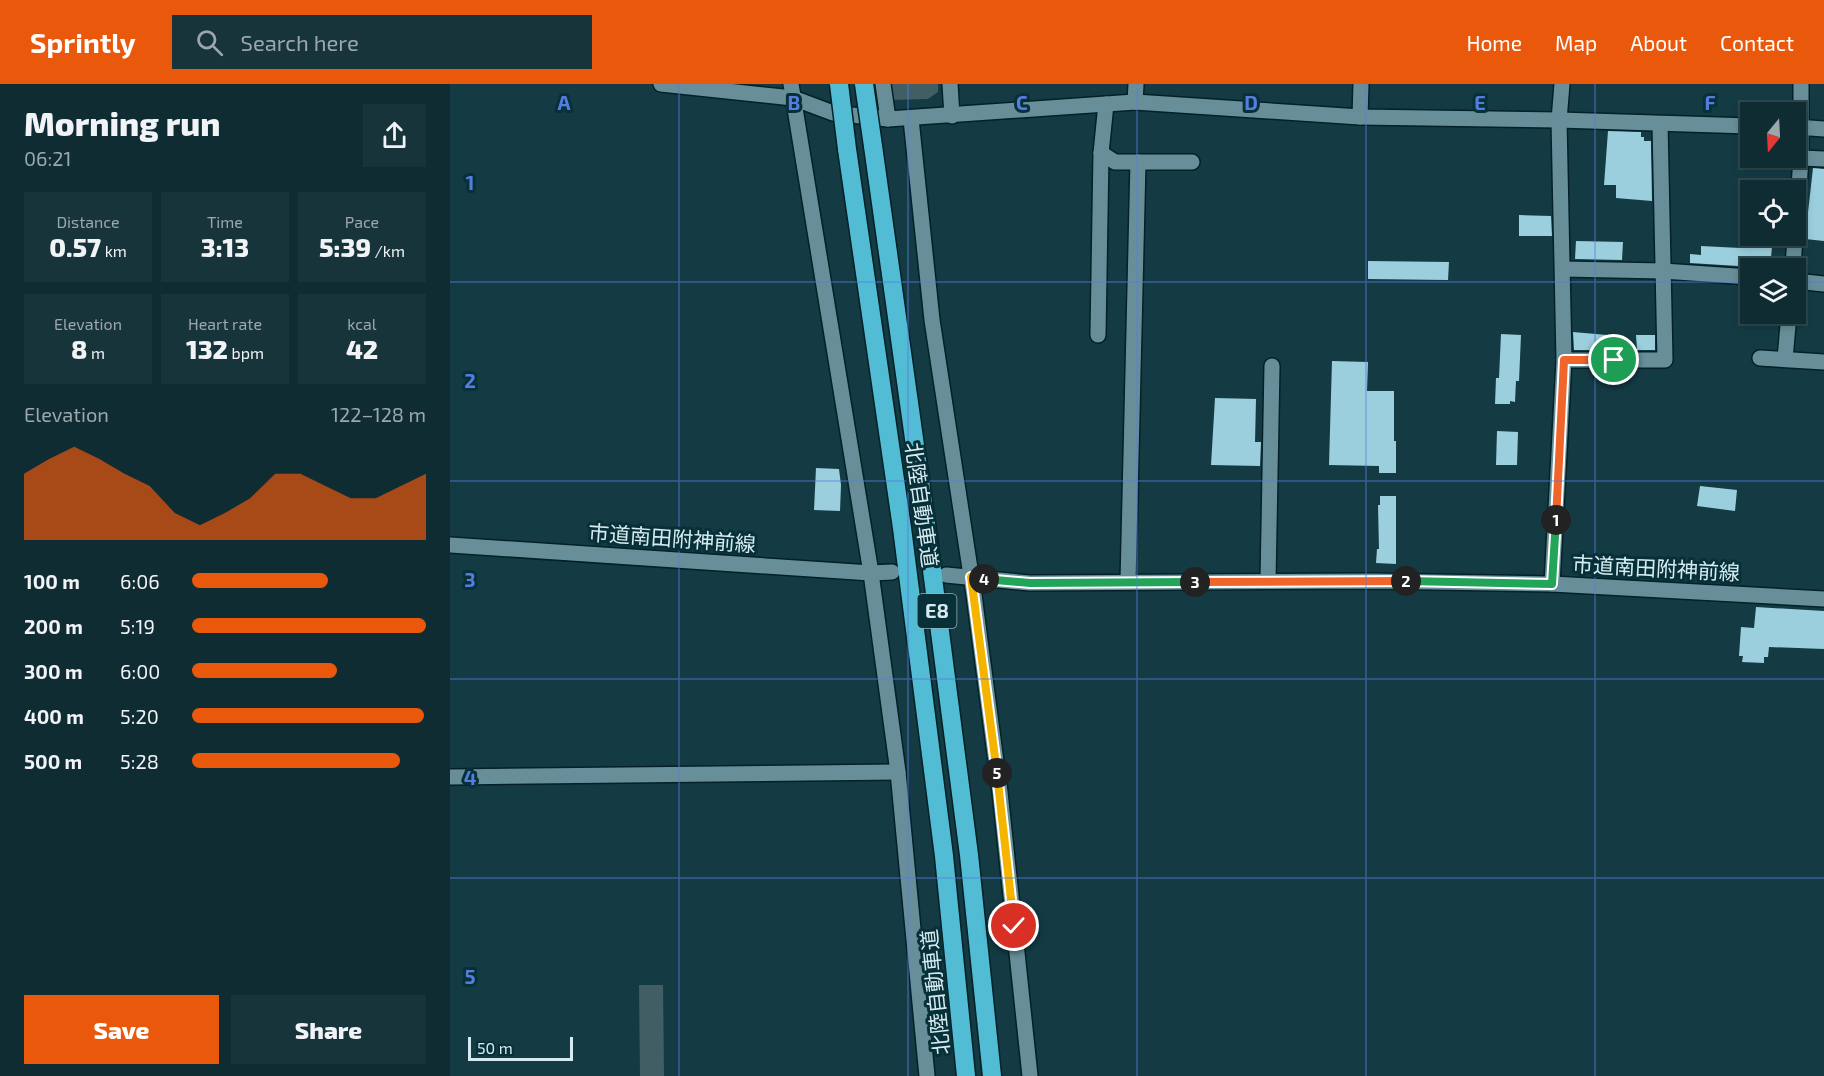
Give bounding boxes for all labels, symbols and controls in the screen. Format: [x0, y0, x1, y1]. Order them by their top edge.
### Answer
search box [172, 15, 592, 69]
text: Sprintly [30, 25, 136, 59]
icon: search [193, 26, 226, 59]
text: Search here [241, 29, 359, 55]
text: Home [1466, 30, 1522, 55]
text: Map [1555, 30, 1597, 55]
text: About [1630, 30, 1687, 55]
text: Contact [1720, 30, 1794, 55]
text: A [557, 90, 571, 114]
text: B [788, 90, 800, 114]
text: C [1016, 90, 1028, 114]
text: D [1244, 90, 1258, 114]
text: E [1474, 90, 1486, 114]
text: F [1704, 90, 1716, 114]
north arrow [1740, 102, 1806, 168]
map controls [1740, 102, 1806, 324]
text: Morning run [24, 103, 221, 143]
button: share [363, 104, 426, 167]
text: 06:21 [24, 146, 71, 170]
text: 1 [466, 170, 474, 194]
button: locate [1740, 180, 1806, 246]
text: Distance [56, 212, 120, 231]
text: Time [207, 212, 243, 231]
text: Pace [345, 212, 379, 231]
text: 0.57 [49, 231, 101, 262]
text: 3:13 [201, 231, 249, 262]
text: 5:39 [319, 231, 371, 262]
text: km [101, 241, 127, 260]
text: /km [371, 241, 405, 260]
button: layers [1740, 258, 1806, 324]
text: Elevation [54, 314, 122, 333]
text: Heart rate [188, 314, 262, 333]
text: kcal [347, 314, 377, 333]
text: 8 [71, 333, 87, 364]
text: 132 [186, 333, 228, 364]
text: 42 [346, 333, 378, 364]
pin [1588, 334, 1639, 385]
text: m [87, 343, 105, 362]
text: bpm [228, 343, 264, 362]
icon: arrive [1597, 343, 1630, 376]
text: 2 [464, 368, 476, 392]
text: Elevation [24, 402, 109, 426]
text: 122–128 m [331, 402, 426, 426]
street label: 北陸自動車道 [901, 441, 944, 569]
pin: 1 [1541, 505, 1571, 535]
text: 1 [1553, 510, 1559, 529]
street label: 市道南田附神前線 [587, 519, 757, 556]
street label: 市道南田附神前線 [1572, 551, 1741, 584]
pin: 4 [969, 564, 999, 594]
pin: 2 [1391, 566, 1421, 596]
text: 3 [464, 567, 476, 591]
pin: 3 [1180, 567, 1210, 597]
text: 100 m [24, 569, 80, 593]
text: 6:06 [120, 569, 160, 593]
text: 4 [979, 569, 989, 588]
text: 2 [1401, 571, 1411, 590]
text: 3 [1190, 572, 1200, 591]
road number: E8 [918, 594, 956, 628]
text: 200 m [24, 614, 83, 638]
text: 5:19 [120, 614, 155, 638]
text: 300 m [24, 659, 83, 683]
text: 6:00 [120, 659, 160, 683]
text: 400 m [24, 704, 84, 728]
text: 5:20 [120, 704, 159, 728]
text: 500 m [24, 749, 82, 773]
text: 5:28 [120, 749, 159, 773]
pin: 5 [982, 758, 1012, 788]
text: 5 [993, 763, 1001, 782]
text: 4 [464, 765, 477, 789]
pin [988, 900, 1039, 951]
icon: check [997, 909, 1030, 942]
street label: 北陸自動車道 [915, 928, 954, 1056]
text: 5 [464, 964, 476, 988]
button: Save [24, 995, 219, 1064]
button: Share [231, 995, 426, 1064]
scale bar [468, 1034, 573, 1062]
text: 50 m [477, 1038, 513, 1057]

